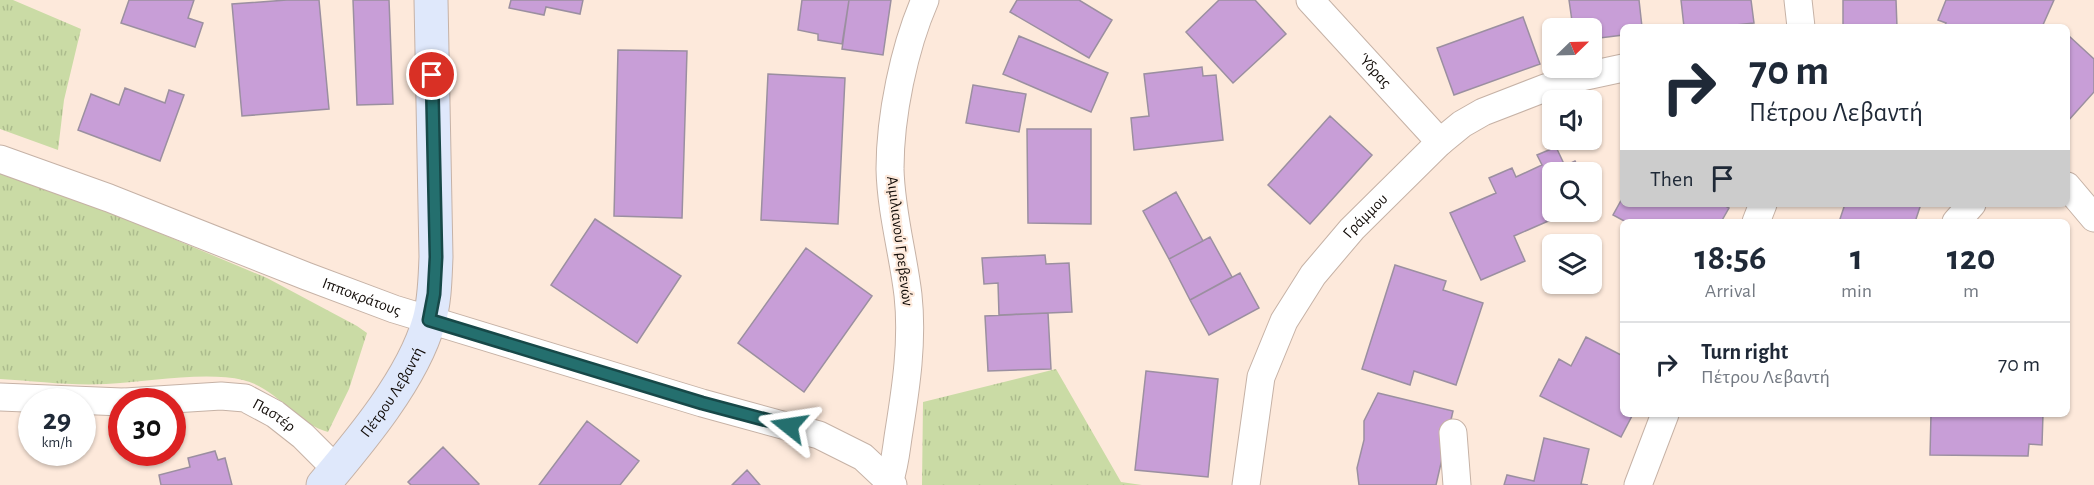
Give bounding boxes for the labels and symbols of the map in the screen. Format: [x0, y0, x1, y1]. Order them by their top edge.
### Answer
north arrow [1542, 18, 1602, 78]
pin [406, 49, 457, 100]
street label: Ύδρας [1355, 51, 1394, 92]
street label: Αιμιλιανού Γρεβενών [884, 175, 916, 307]
street label: Γράμμου [1340, 191, 1391, 241]
street label: Ιπποκράτους [320, 275, 403, 320]
street label: Πέτρου Λεβαντή [357, 345, 426, 440]
speed limit sign: 30 [108, 388, 186, 466]
position arrow [757, 394, 821, 458]
street label: Παστέρ [250, 396, 299, 435]

